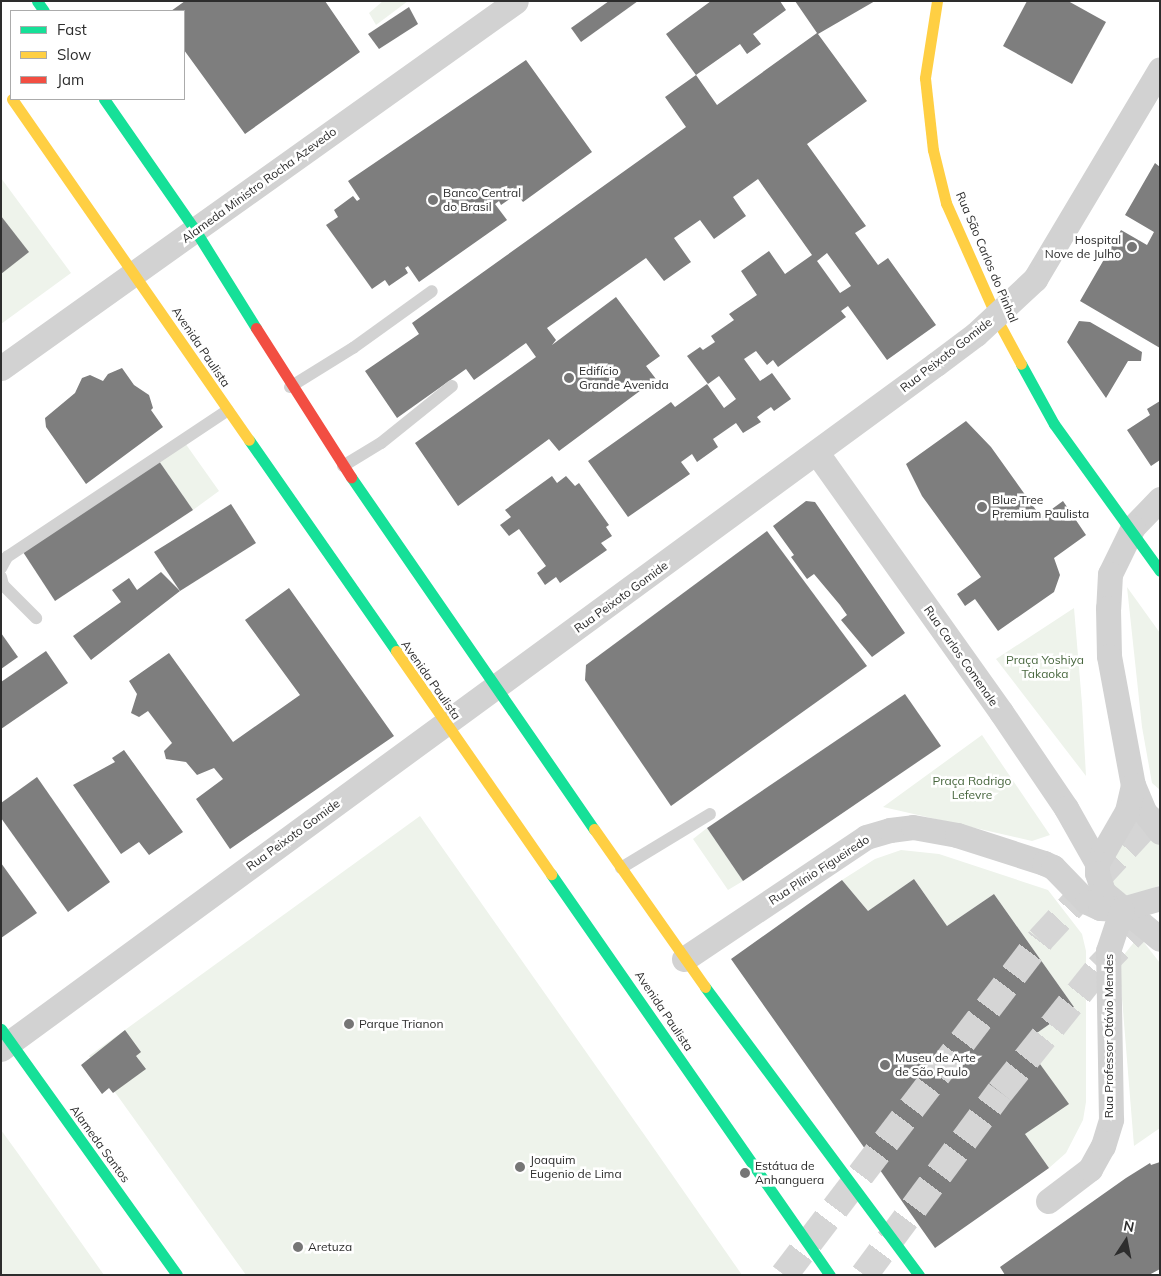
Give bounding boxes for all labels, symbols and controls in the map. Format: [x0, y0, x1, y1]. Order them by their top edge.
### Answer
legend [10, 10, 185, 100]
text: Fast [57, 20, 87, 39]
text: Slow [57, 45, 91, 64]
text: Jam [57, 70, 84, 89]
street label: Alameda Ministro Rocha Azevedo [179, 124, 339, 246]
place label: Banco Central do Brasil [443, 186, 521, 214]
street label: Rua São Carlos do Pinhal [953, 189, 1021, 325]
marker: Banco Central do Brasil [427, 194, 439, 206]
place label: Hospital Nove de Julho [1045, 233, 1121, 261]
marker: Hospital Nove de Julho [1125, 240, 1139, 254]
street label: Avenida Paulista [169, 304, 233, 390]
street label: Rua Peixoto Gomide [897, 315, 995, 395]
place label: Edifício Grande Avenida [579, 364, 669, 392]
marker: Edifício Grande Avenida [563, 372, 575, 384]
place label: Blue Tree Premium Paulista [992, 493, 1089, 521]
marker: Blue Tree Premium Paulista [976, 501, 988, 513]
street label: Rua Peixoto Gomide [571, 558, 671, 636]
street label: Rua Carlos Comenale [921, 603, 1001, 709]
street label: Avenida Paulista [398, 638, 464, 722]
park label: Praça Yoshiya Takaoka [1006, 653, 1084, 681]
park label: Praça Rodrigo Lefevre [933, 774, 1011, 802]
street label: Rua Peixoto Gomide [243, 796, 343, 874]
street label: Rua Plínio Figueiredo [766, 832, 872, 908]
street label: Rua Professor Otávio Mendes [1102, 954, 1116, 1118]
street label: Avenida Paulista [632, 968, 696, 1054]
place label: Parque Trianon [359, 1017, 443, 1031]
marker: Parque Trianon [343, 1018, 355, 1030]
place label: Museu de Arte de São Paulo [895, 1051, 976, 1079]
marker: Museu de Arte de São Paulo [879, 1059, 891, 1071]
street label: Alameda Santos [67, 1103, 133, 1185]
place label: Joaquim Eugenio de Lima [530, 1153, 622, 1181]
place label: Estátua de Anhanguera [755, 1159, 824, 1187]
marker: Joaquim Eugenio de Lima [514, 1161, 526, 1173]
marker: Estátua de Anhanguera [739, 1167, 751, 1179]
north arrow [1101, 1216, 1151, 1266]
text: N [1122, 1216, 1136, 1236]
place label: Aretuza [308, 1240, 352, 1254]
marker: Aretuza [292, 1241, 304, 1253]

